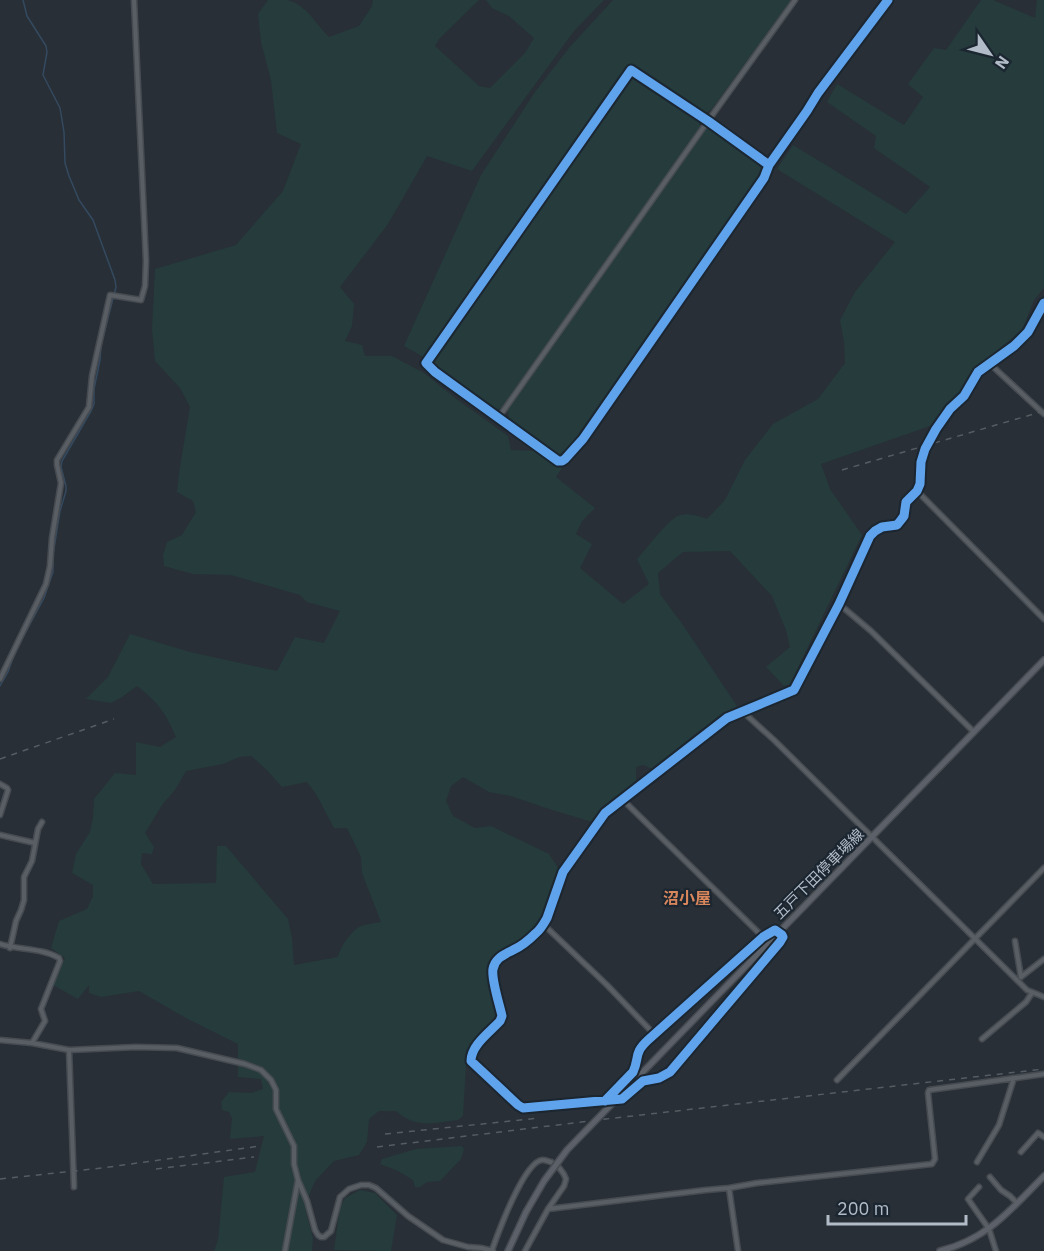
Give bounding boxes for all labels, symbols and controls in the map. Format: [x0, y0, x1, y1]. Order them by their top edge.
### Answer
north arrow [960, 24, 1020, 84]
text: N [991, 52, 1014, 73]
street label: 五戸下田停車場線 [769, 824, 868, 923]
district label: 沼小屋 [663, 888, 711, 908]
scale bar [828, 1188, 966, 1226]
text: 200 m [837, 1197, 889, 1220]

